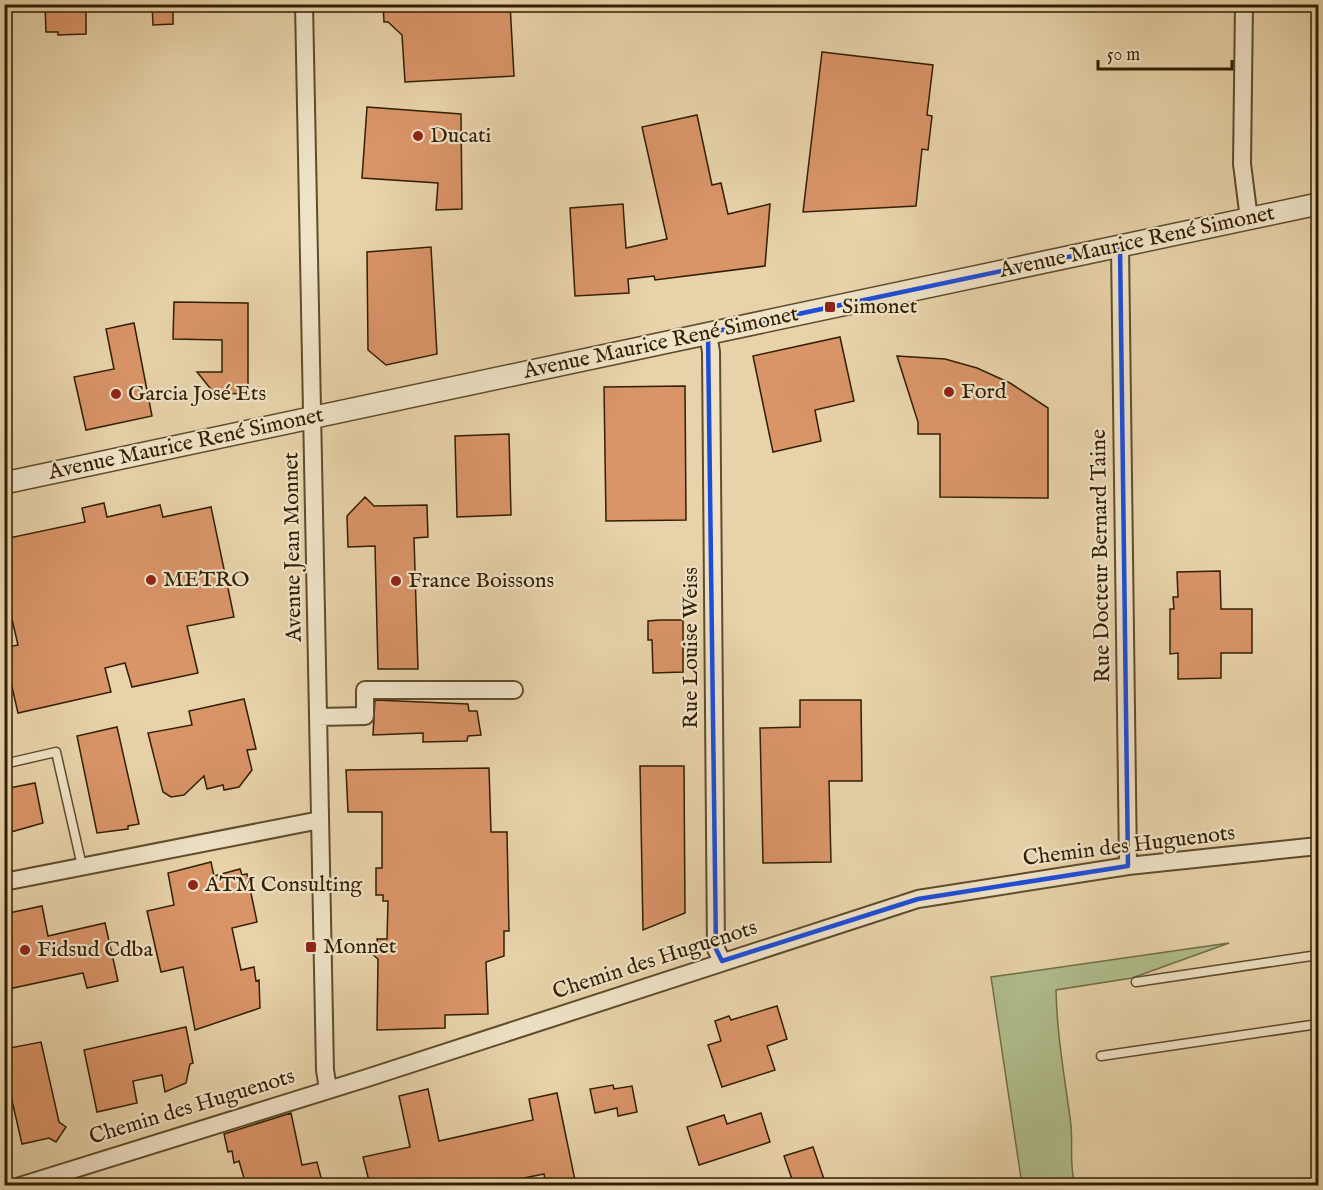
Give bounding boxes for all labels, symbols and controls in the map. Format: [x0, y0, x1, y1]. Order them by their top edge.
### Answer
scale bar [1098, 33, 1232, 71]
text: 50 m [1107, 44, 1140, 67]
place label: Ducati [430, 122, 492, 150]
marker: Ducati [411, 129, 425, 143]
street label: Avenue Maurice René Simonet [996, 199, 1277, 285]
place label: Simonet [842, 293, 918, 321]
street label: Avenue Maurice René Simonet [520, 300, 801, 386]
marker: Simonet [823, 300, 837, 314]
place label: Ford [961, 378, 1007, 406]
place label: Garcia José Ets [128, 380, 266, 408]
marker: Ford [942, 385, 956, 399]
marker: Garcia José Ets [109, 387, 123, 401]
street label: Avenue Maurice René Simonet [45, 401, 326, 487]
street label: Rue Docteur Bernard Taine [1085, 429, 1117, 683]
street label: Avenue Jean Monnet [277, 451, 309, 643]
place label: METRO [163, 566, 249, 594]
place label: France Boissons [408, 567, 554, 595]
street label: Rue Louise Weiss [677, 567, 705, 729]
marker: METRO [144, 573, 158, 587]
marker: France Boissons [389, 574, 403, 588]
street label: Chemin des Huguenots [1021, 819, 1237, 873]
place label: ATM Consulting [204, 871, 363, 899]
marker: ATM Consulting [186, 878, 200, 892]
street label: Chemin des Huguenots [549, 914, 761, 1006]
place label: Monnet [323, 933, 397, 961]
place label: Fidsud Cdba [37, 936, 153, 964]
marker: Monnet [304, 940, 318, 954]
marker: Fidsud Cdba [18, 943, 32, 957]
street label: Chemin des Huguenots [86, 1062, 298, 1152]

